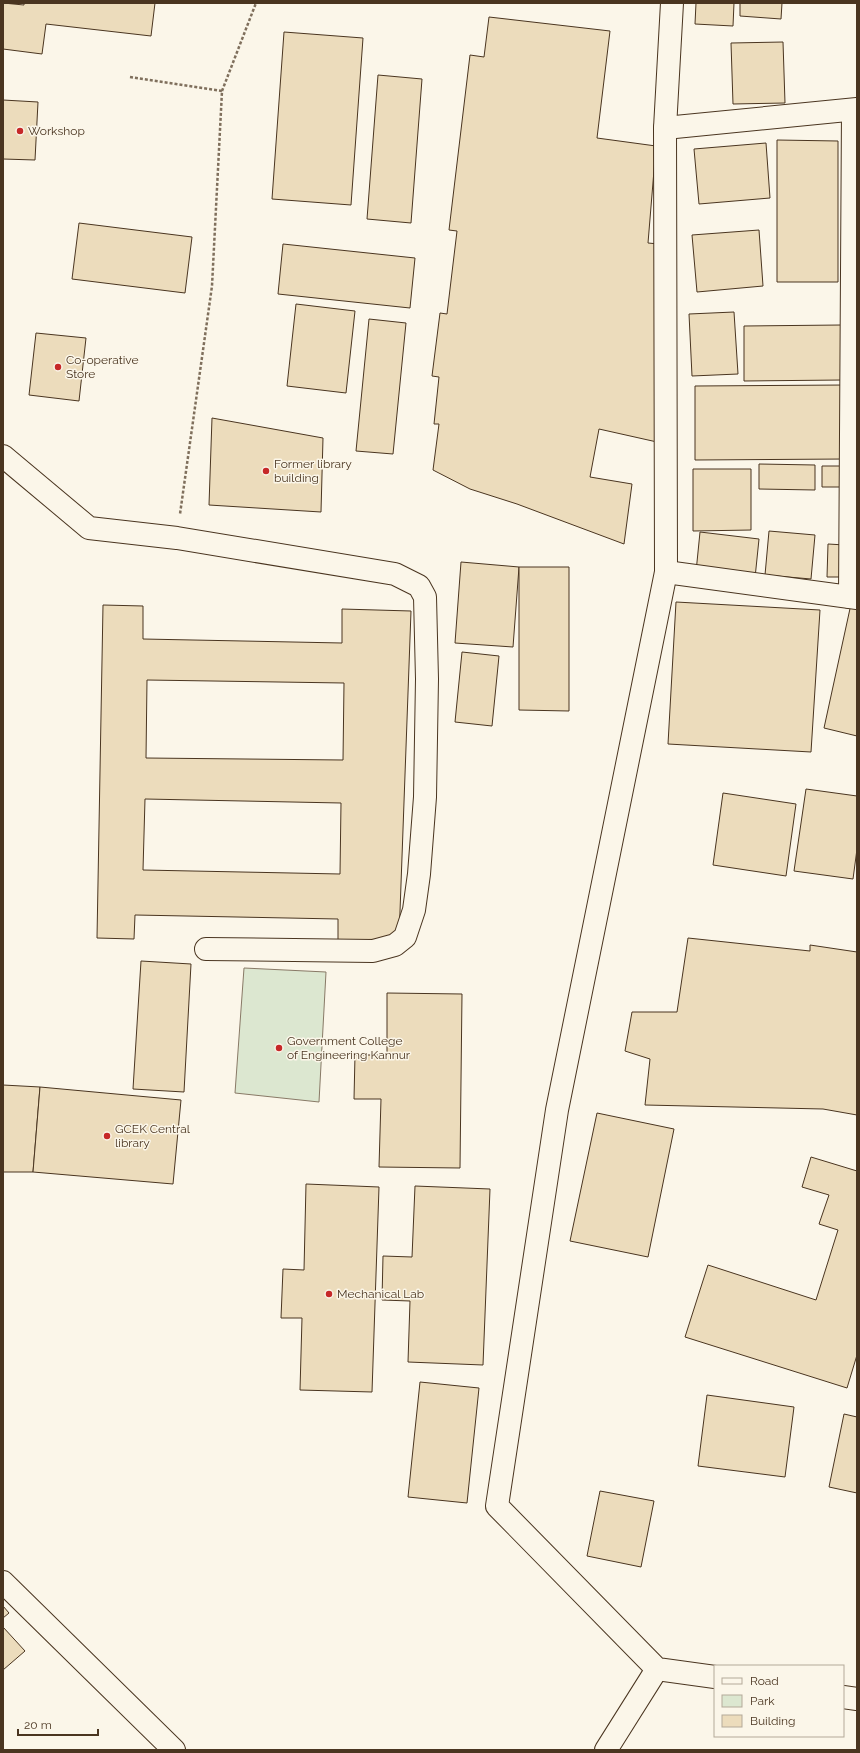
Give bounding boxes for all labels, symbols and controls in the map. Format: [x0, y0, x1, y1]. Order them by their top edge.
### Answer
place label: Workshop [28, 124, 85, 138]
marker: Workshop [15, 126, 25, 136]
place label: Co-operative Store [66, 353, 139, 381]
marker: Co-operative Store [53, 362, 63, 372]
place label: Former library building [274, 457, 352, 485]
marker: Former library building [261, 466, 271, 476]
place label: Government College of Engineering Kannur [287, 1034, 411, 1062]
marker: Government College of Engineering Kannur [274, 1043, 284, 1053]
place label: GCEK Central library [115, 1122, 191, 1150]
marker: GCEK Central library [102, 1131, 112, 1141]
place label: Mechanical Lab [337, 1287, 424, 1301]
marker: Mechanical Lab [324, 1289, 334, 1299]
legend [714, 1665, 844, 1737]
text: Road [750, 1674, 779, 1688]
text: Park [750, 1694, 775, 1708]
scale bar [18, 1711, 98, 1737]
text: Building [750, 1714, 796, 1728]
text: 20 m [24, 1718, 52, 1732]

